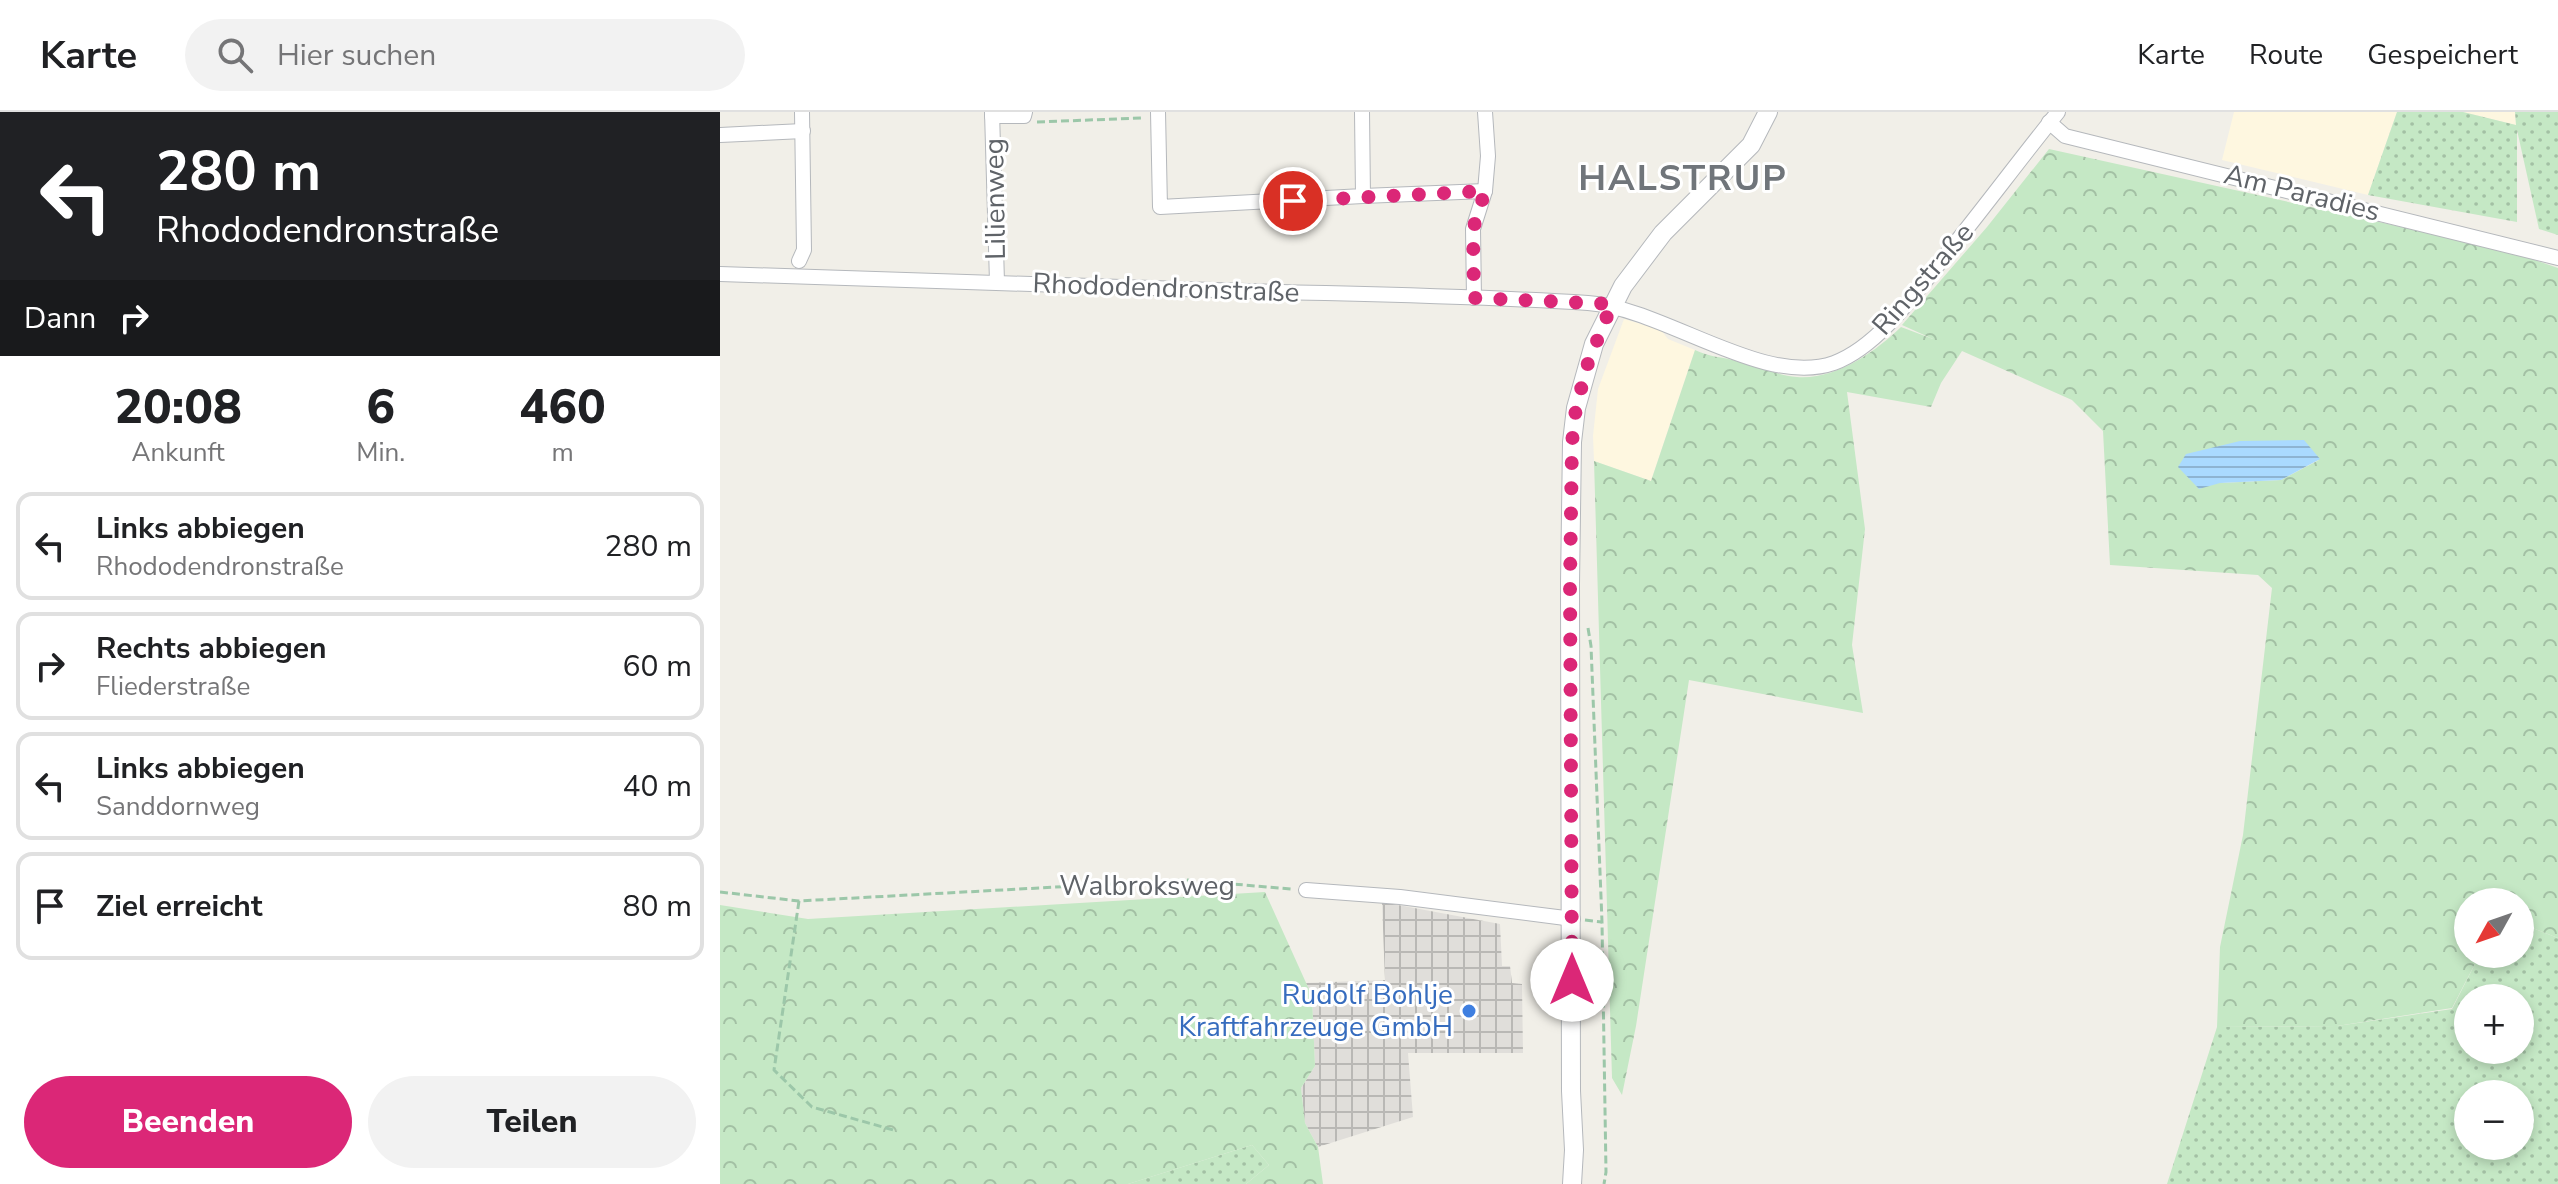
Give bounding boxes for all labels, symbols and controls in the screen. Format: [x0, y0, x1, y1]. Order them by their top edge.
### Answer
search box [185, 19, 745, 91]
text: Karte [40, 30, 137, 81]
icon: search [213, 33, 257, 77]
text: Hier suchen [277, 35, 436, 76]
text: Karte [2137, 36, 2205, 74]
text: Route [2249, 36, 2323, 74]
text: Gespeichert [2367, 36, 2518, 74]
text: 280 m [156, 133, 321, 210]
street label: Lilienweg [975, 138, 1015, 260]
icon: left [24, 144, 128, 248]
district label: HALSTRUP [1578, 154, 1788, 203]
street label: Am Paradies [2220, 155, 2384, 231]
pin [1259, 167, 1327, 235]
icon: arrive [1271, 179, 1315, 223]
text: Rhododendronstraße [156, 206, 499, 255]
street label: Ringstraße [1864, 215, 1982, 343]
street label: Rhododendronstraße [1032, 264, 1300, 312]
icon: right [112, 296, 156, 340]
text: Dann [24, 298, 96, 339]
text: 20:08 [114, 374, 242, 440]
text: 6 [366, 374, 395, 440]
text: 460 [519, 374, 606, 440]
text: Ankunft [131, 435, 225, 470]
text: Min. [356, 435, 405, 470]
text: m [551, 435, 574, 470]
text: Links abbiegen [96, 508, 305, 549]
icon: left [28, 524, 72, 568]
text: 280 m [605, 526, 692, 567]
text: Rhododendronstraße [96, 549, 344, 584]
text: Rechts abbiegen [96, 628, 327, 669]
icon: right [28, 644, 72, 688]
text: 60 m [623, 646, 692, 687]
text: Fliederstraße [96, 669, 250, 704]
text: Links abbiegen [96, 748, 305, 789]
icon: left [28, 764, 72, 808]
text: 40 m [623, 766, 692, 807]
text: Sanddornweg [96, 789, 260, 824]
street label: Walbroksweg [1059, 867, 1235, 905]
icon: arrive [28, 884, 72, 928]
text: Ziel erreicht [96, 886, 262, 927]
text: 80 m [623, 886, 692, 927]
north arrow [2454, 888, 2534, 968]
map controls [2454, 888, 2534, 1160]
position arrow [1530, 938, 1614, 1022]
place label: Rudolf Bohlje Kraftfahrzeuge GmbH [1179, 976, 1453, 1046]
button: + [2454, 984, 2534, 1064]
marker: Rudolf Bohlje Kraftfahrzeuge GmbH [1460, 1002, 1478, 1020]
button: Beenden [24, 1076, 352, 1168]
button: Teilen [368, 1076, 696, 1168]
button: − [2454, 1080, 2534, 1160]

